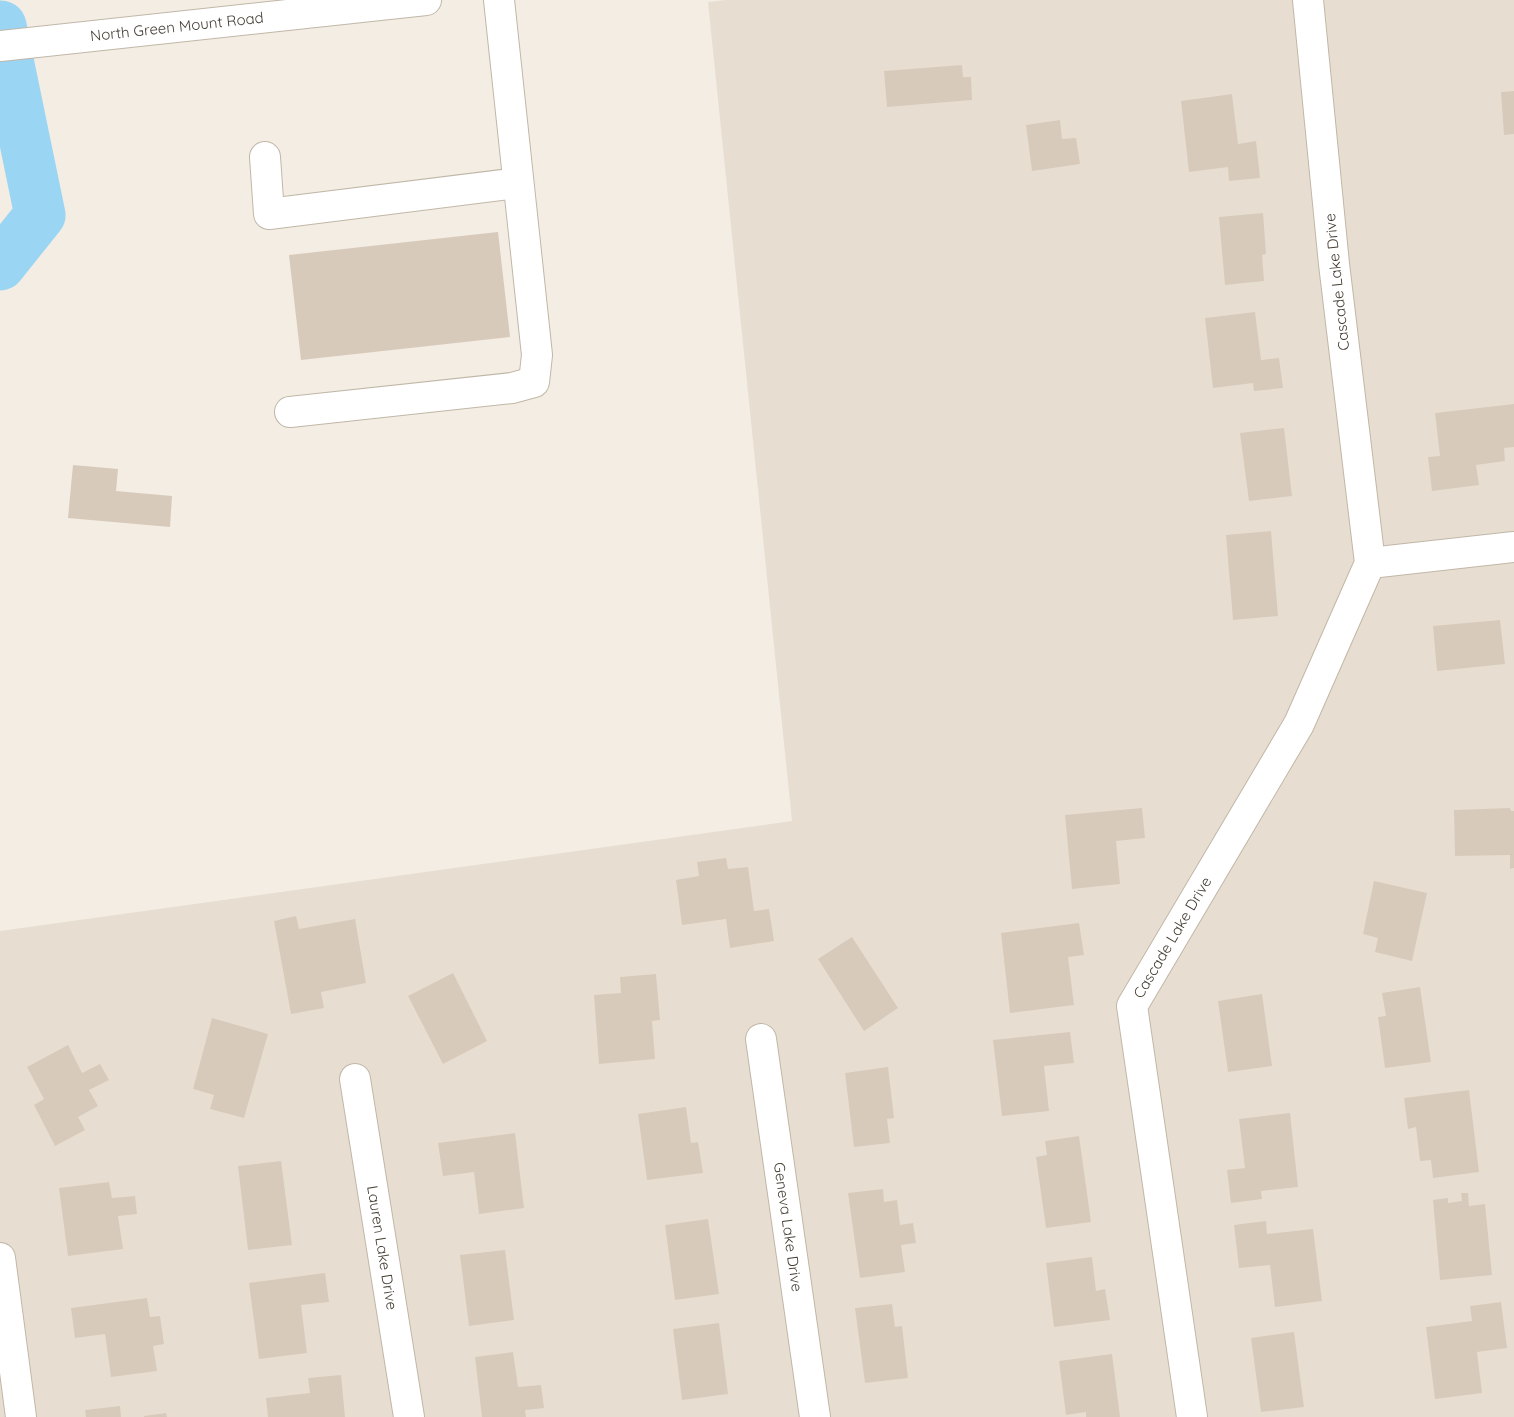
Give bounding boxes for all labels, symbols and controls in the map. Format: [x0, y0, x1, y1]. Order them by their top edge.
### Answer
street label: North Green Mount Road [89, 8, 265, 45]
street label: Cascade Lake Drive [1320, 212, 1353, 352]
street label: Cascade Lake Drive [1129, 873, 1215, 1001]
street label: Geneva Lake Drive [770, 1161, 807, 1293]
street label: Lauren Lake Drive [363, 1184, 402, 1311]

